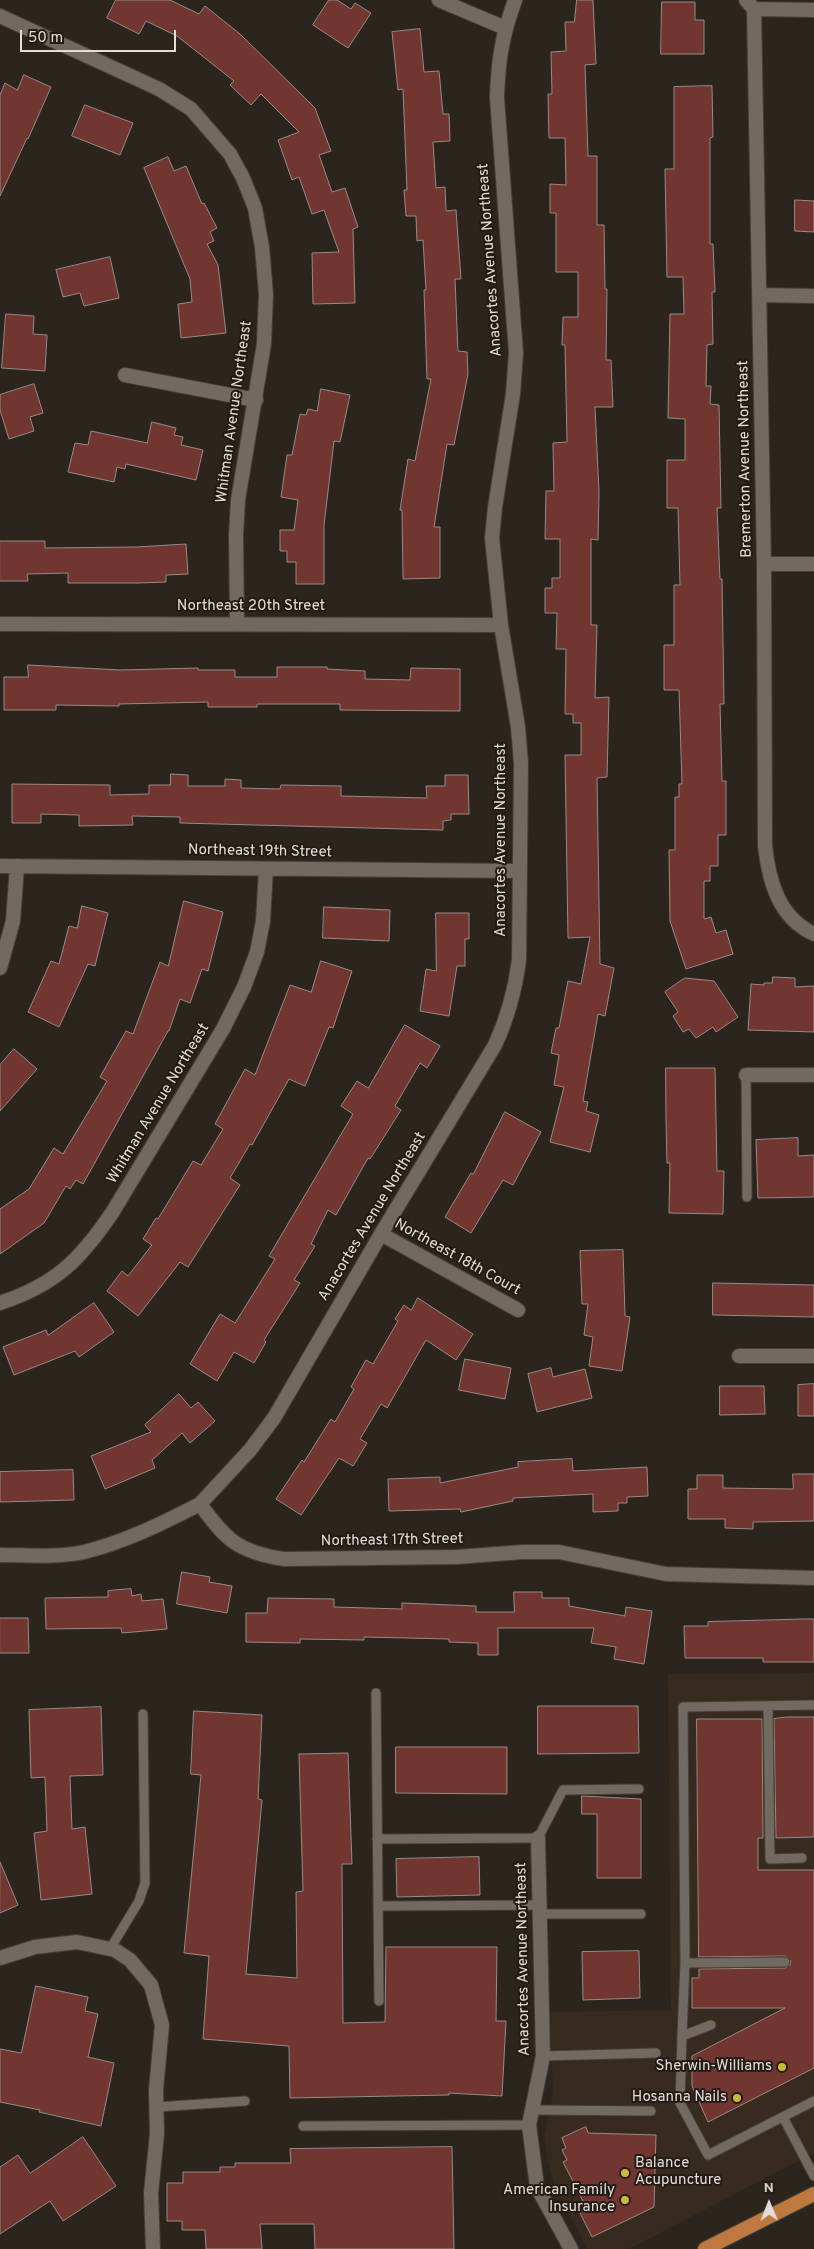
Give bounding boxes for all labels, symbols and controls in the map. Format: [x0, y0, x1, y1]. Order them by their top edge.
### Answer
scale bar [22, 20, 179, 52]
text: 50 m [28, 29, 63, 48]
street label: Anacortes Avenue Northeast [475, 163, 507, 357]
street label: Whitman Avenue Northeast [213, 320, 257, 504]
street label: Bremerton Avenue Northeast [735, 360, 757, 558]
street label: Northeast 20th Street [177, 598, 325, 616]
street label: Anacortes Avenue Northeast [493, 743, 511, 937]
street label: Northeast 19th Street [188, 842, 332, 862]
street label: Whitman Avenue Northeast [104, 1021, 214, 1187]
street label: Anacortes Avenue Northeast [315, 1129, 431, 1305]
street label: Northeast 18th Court [391, 1216, 523, 1300]
street label: Northeast 17th Street [321, 1531, 463, 1551]
street label: Anacortes Avenue Northeast [513, 1862, 535, 2056]
place label: Sherwin-Williams [656, 2058, 772, 2076]
marker: Sherwin-Williams [776, 2061, 788, 2073]
place label: Hosanna Nails [632, 2089, 727, 2107]
marker: Hosanna Nails [731, 2092, 743, 2104]
place label: Balance Acupuncture [635, 2155, 721, 2190]
marker: Balance Acupuncture [619, 2167, 631, 2179]
north arrow [744, 2179, 794, 2229]
text: N [764, 2180, 774, 2197]
place label: American Family Insurance [503, 2182, 615, 2217]
marker: American Family Insurance [619, 2194, 631, 2206]

